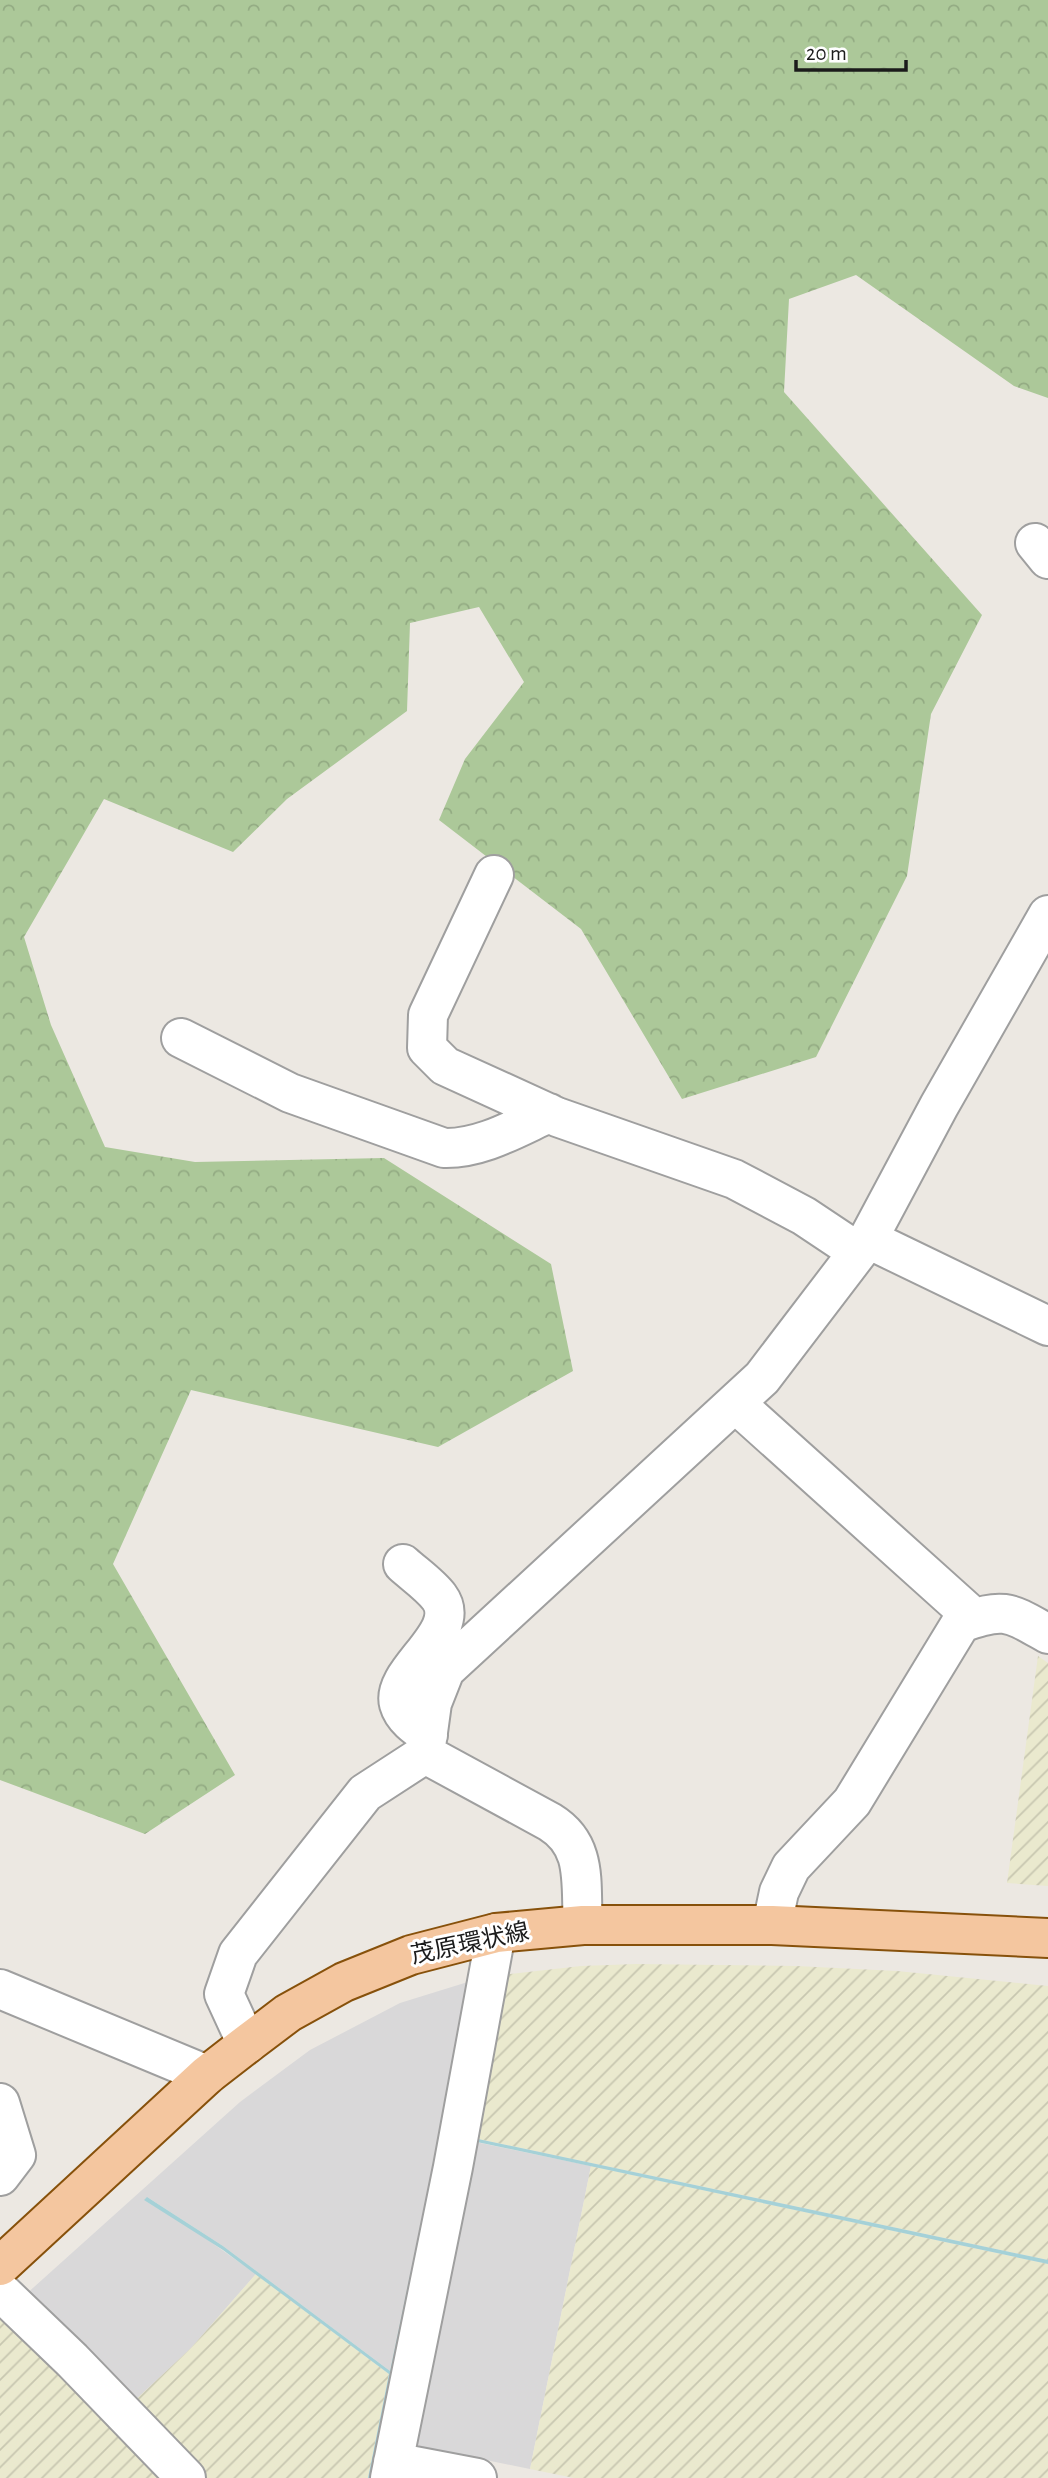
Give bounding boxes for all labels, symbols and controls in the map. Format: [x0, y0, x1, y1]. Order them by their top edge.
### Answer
scale bar [796, 28, 906, 72]
text: 20 m [806, 43, 847, 64]
street label: 茂原環状線 [408, 1918, 531, 1968]

